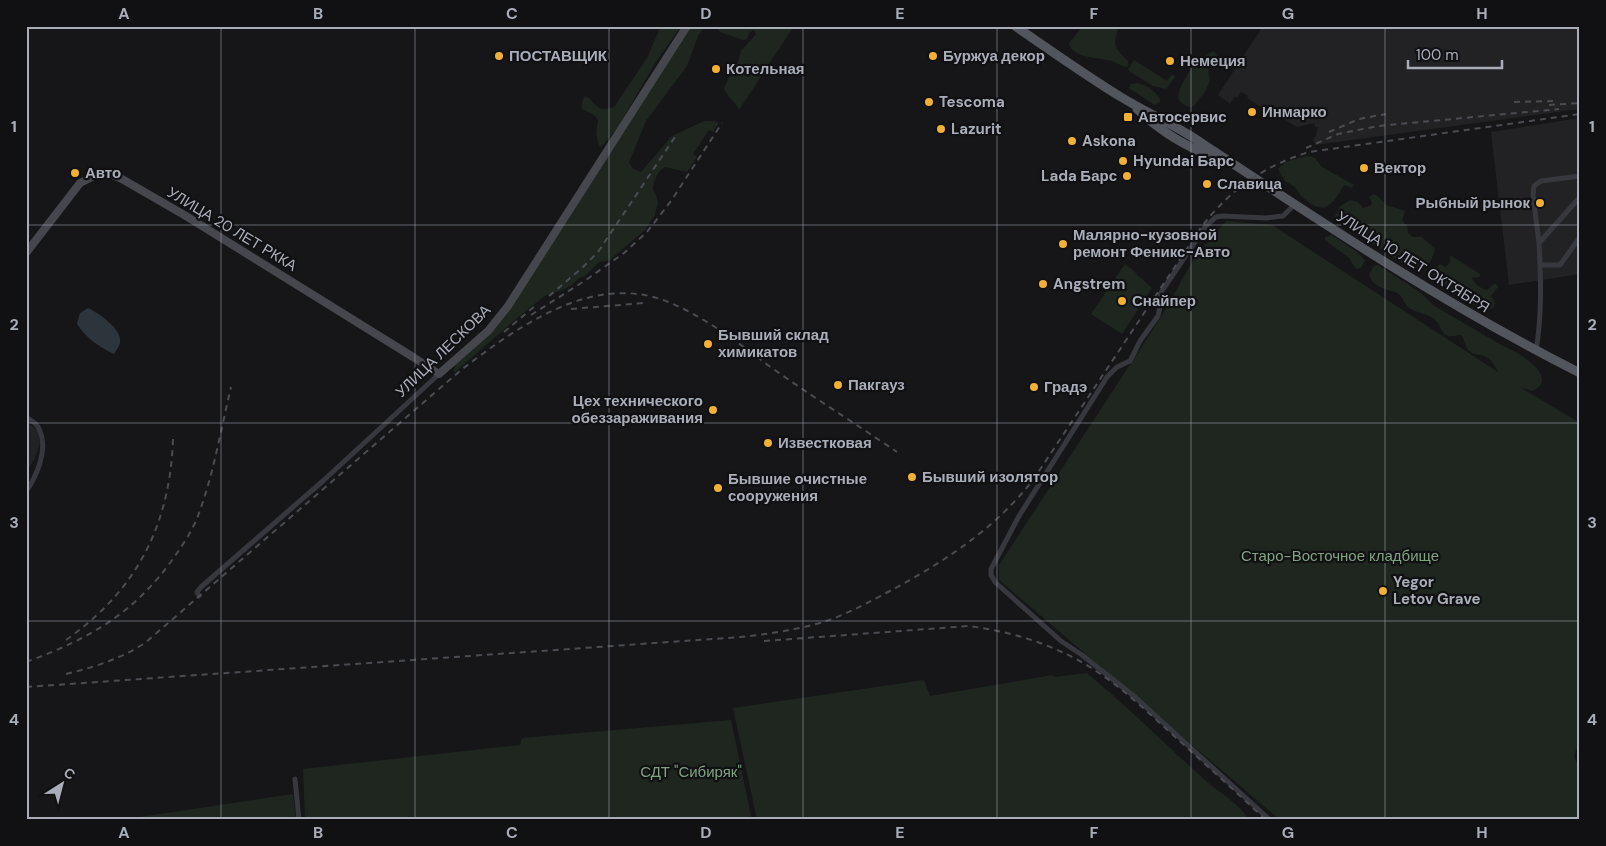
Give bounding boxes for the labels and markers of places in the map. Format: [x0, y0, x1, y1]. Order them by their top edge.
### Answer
place label: ПОСТАВЩИК [509, 46, 608, 66]
place label: Буржуа декор [943, 46, 1045, 66]
marker: ПОСТАВЩИК [493, 50, 505, 62]
marker: Буржуа декор [927, 50, 939, 62]
place label: Немеция [1180, 51, 1246, 71]
marker: Немеция [1164, 55, 1176, 67]
place label: Котельная [726, 59, 805, 79]
marker: Котельная [710, 63, 722, 75]
place label: Tescoma [939, 92, 1005, 112]
marker: Tescoma [923, 96, 935, 108]
place label: Инмарко [1262, 102, 1327, 122]
marker: Инмарко [1246, 106, 1258, 118]
place label: Автосервис [1138, 107, 1227, 127]
marker: Автосервис [1122, 111, 1134, 123]
place label: Lazurit [951, 119, 1002, 139]
marker: Lazurit [935, 123, 947, 135]
place label: Askona [1082, 131, 1136, 151]
marker: Askona [1066, 135, 1078, 147]
place label: Hyundai Барс [1133, 151, 1234, 171]
marker: Hyundai Барс [1117, 155, 1129, 167]
place label: Вектор [1374, 158, 1426, 178]
marker: Вектор [1358, 162, 1370, 174]
place label: Авто [85, 163, 121, 183]
place label: Lada Барс [1041, 166, 1117, 186]
marker: Авто [69, 167, 81, 179]
marker: Lada Барс [1121, 170, 1133, 182]
place label: Славица [1217, 174, 1283, 194]
marker: Славица [1201, 178, 1213, 190]
place label: Рыбный рынок [1416, 193, 1530, 213]
marker: Рыбный рынок [1534, 197, 1546, 209]
place label: Малярно-кузовной ремонт Феникс-Авто [1073, 225, 1230, 262]
marker: Малярно-кузовной ремонт Феникс-Авто [1057, 238, 1069, 250]
place label: Angstrem [1053, 274, 1125, 294]
marker: Angstrem [1037, 278, 1049, 290]
place label: Снайпер [1132, 291, 1196, 311]
marker: Снайпер [1116, 295, 1128, 307]
place label: Бывший склад химикатов [718, 325, 829, 362]
marker: Бывший склад химикатов [702, 338, 714, 350]
place label: Пакгауз [848, 375, 905, 395]
place label: Градэ [1044, 377, 1087, 397]
marker: Пакгауз [832, 379, 844, 391]
marker: Градэ [1028, 381, 1040, 393]
place label: Цех технического обеззараживания [572, 391, 703, 428]
marker: Цех технического обеззараживания [707, 404, 719, 416]
place label: Известковая [778, 433, 872, 453]
marker: Известковая [762, 437, 774, 449]
place label: Бывший изолятор [922, 467, 1058, 487]
place label: Бывшие очистные сооружения [728, 469, 867, 506]
marker: Бывший изолятор [906, 471, 918, 483]
marker: Бывшие очистные сооружения [712, 482, 724, 494]
place label: Yegor Letov Grave [1393, 572, 1481, 609]
marker: Yegor Letov Grave [1377, 585, 1389, 597]

